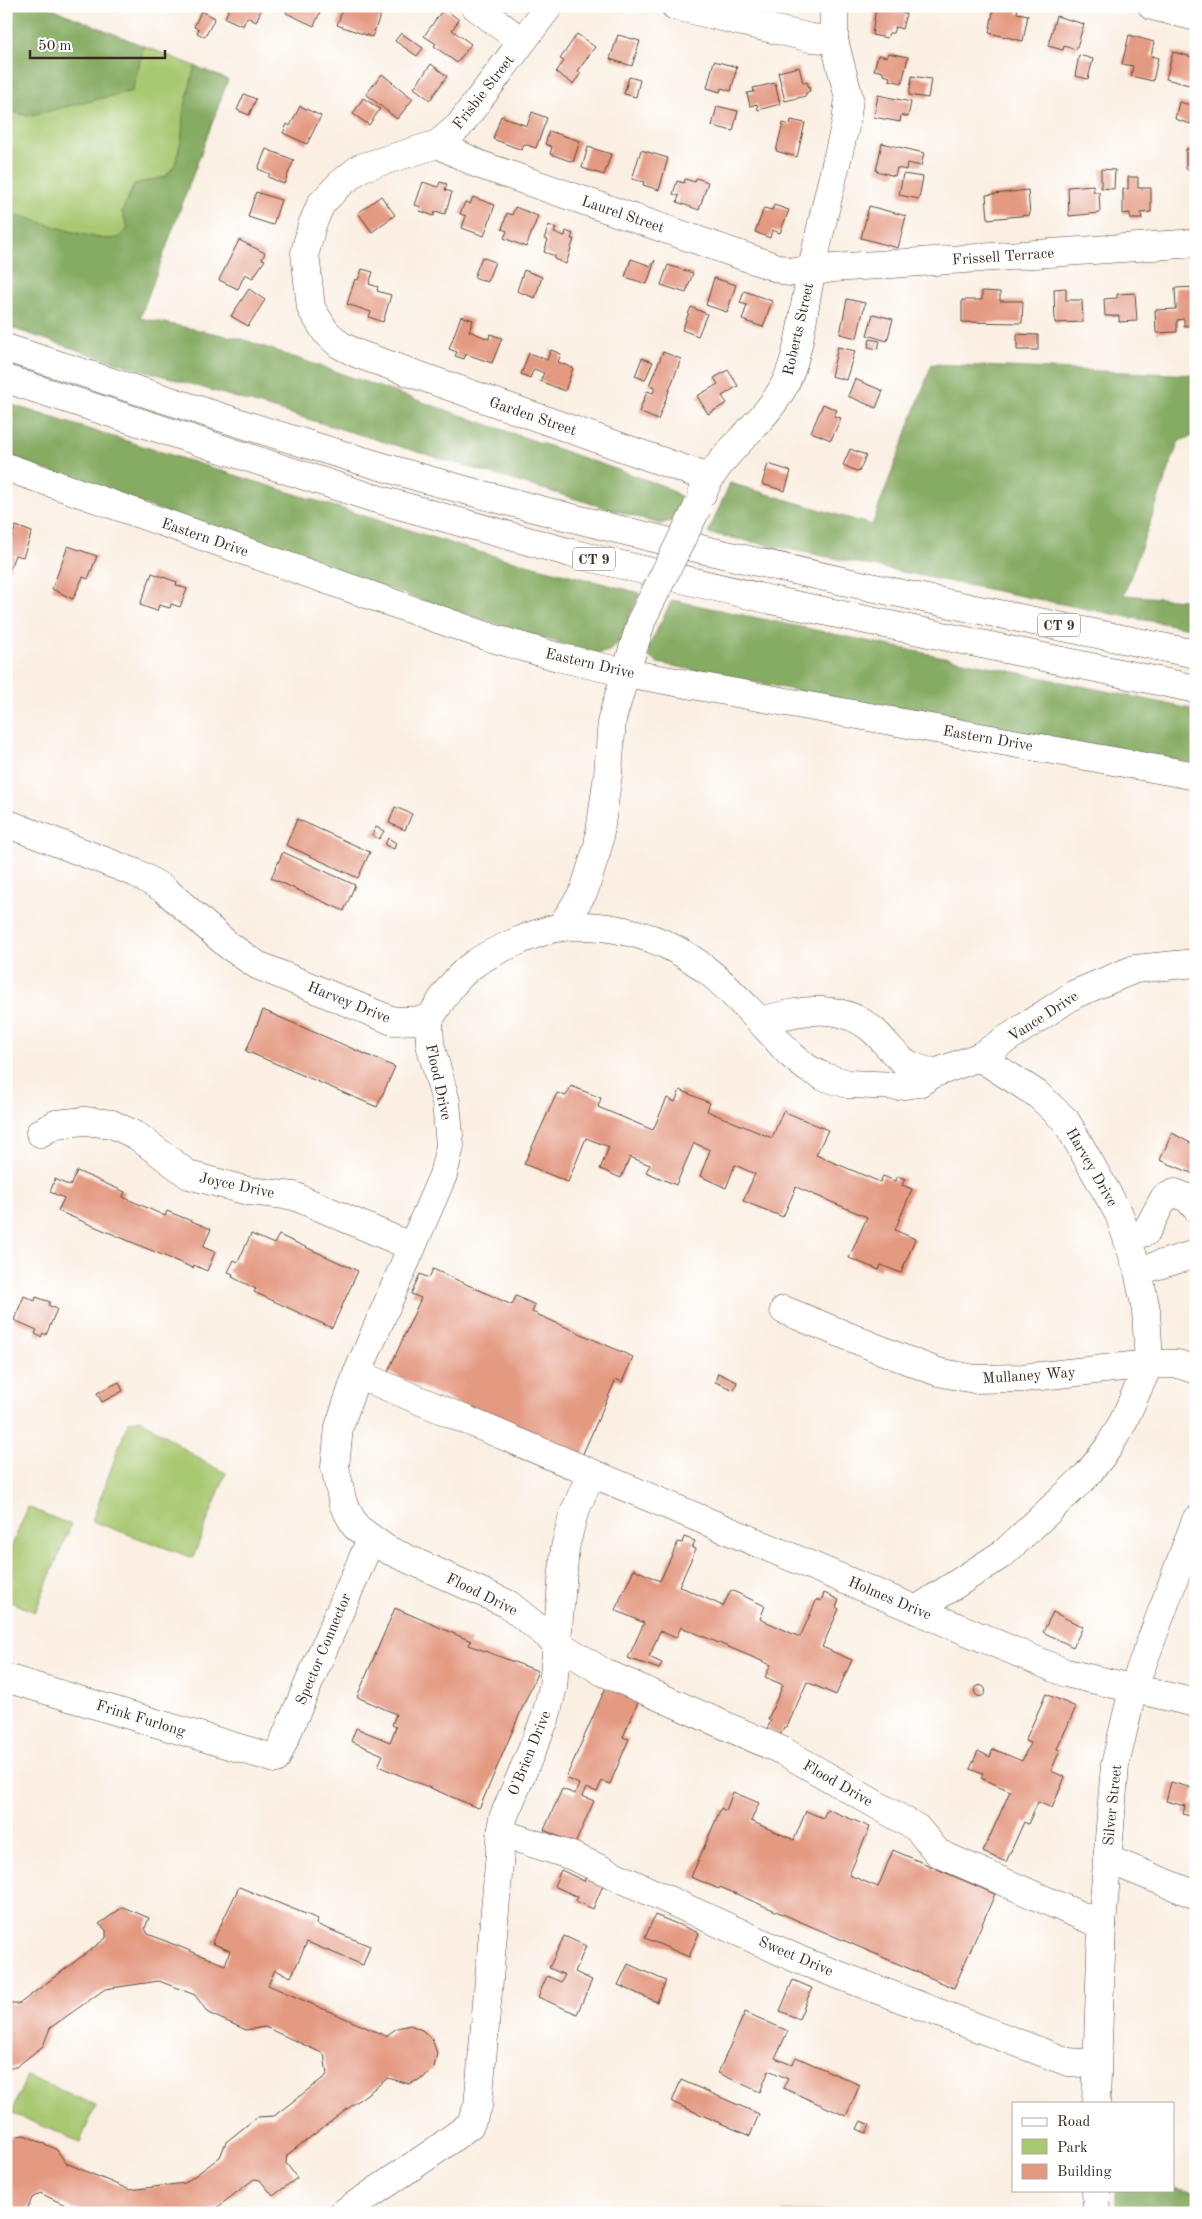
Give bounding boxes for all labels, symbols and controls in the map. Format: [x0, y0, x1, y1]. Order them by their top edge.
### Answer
scale bar [30, 28, 165, 60]
text: 50 m [38, 39, 72, 54]
street label: Frisbie Street [451, 53, 518, 133]
street label: Laurel Street [579, 194, 666, 237]
street label: Frissell Terrace [952, 246, 1055, 269]
street label: Roberts Street [782, 282, 817, 377]
street label: Garden Street [487, 395, 578, 439]
street label: Eastern Drive [159, 517, 250, 560]
road number: CT 9 [573, 548, 615, 570]
road number: CT 9 [1038, 614, 1080, 636]
street label: Eastern Drive [544, 647, 636, 682]
street label: Eastern Drive [942, 724, 1034, 755]
street label: Harvey Drive [305, 980, 392, 1027]
street label: Vance Drive [1006, 989, 1081, 1045]
street label: Flood Drive [422, 1043, 453, 1122]
street label: Harvey Drive [1062, 1126, 1119, 1210]
street label: Joyce Drive [198, 1171, 276, 1202]
street label: Mullaney Way [982, 1366, 1076, 1387]
street label: Flood Drive [443, 1572, 519, 1619]
street label: Holmes Drive [846, 1575, 933, 1624]
street label: Spector Connector [294, 1592, 355, 1708]
street label: Frink Furlong [94, 1699, 187, 1740]
street label: O'Brien Drive [507, 1709, 554, 1798]
street label: Flood Drive [800, 1759, 874, 1810]
street label: Silver Street [1102, 1764, 1125, 1847]
street label: Sweet Drive [756, 1935, 835, 1980]
legend [1012, 2102, 1174, 2192]
text: Road [1057, 2115, 1091, 2130]
text: Park [1057, 2141, 1088, 2156]
text: Building [1057, 2165, 1112, 2180]

